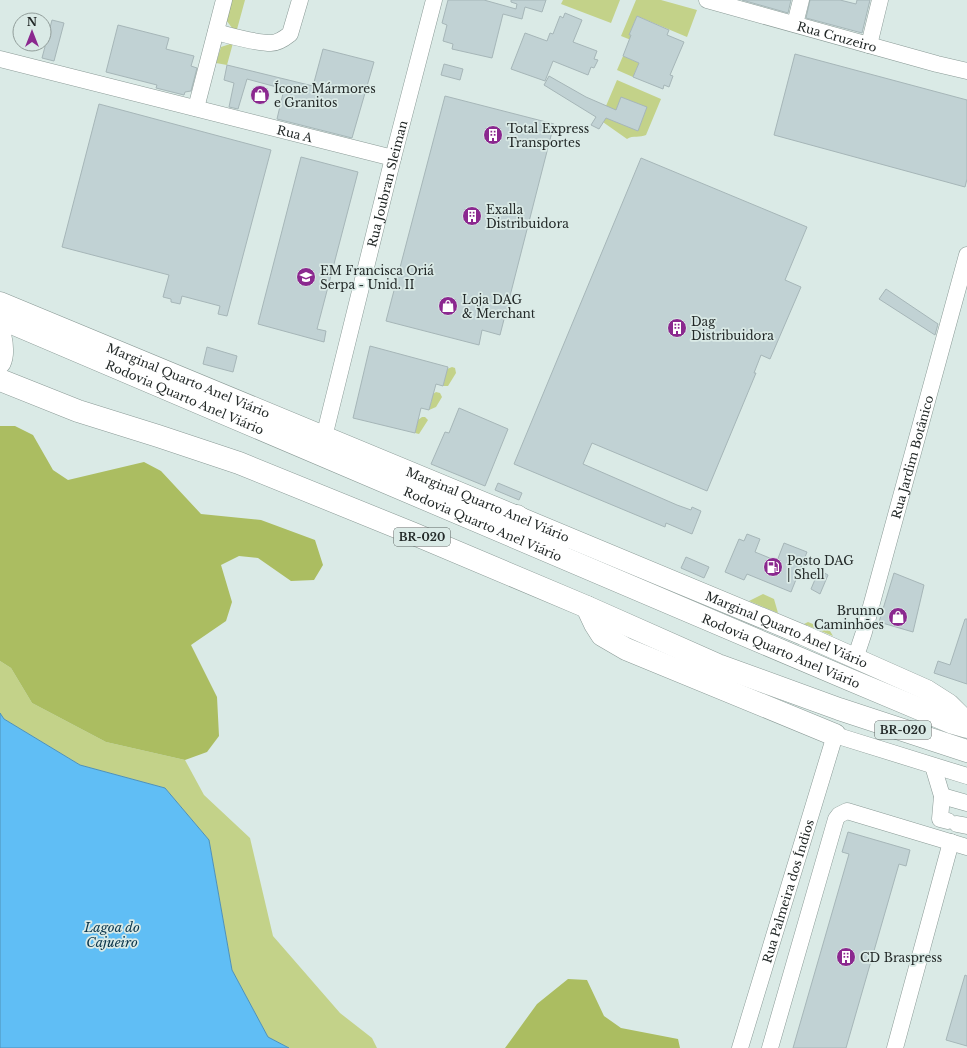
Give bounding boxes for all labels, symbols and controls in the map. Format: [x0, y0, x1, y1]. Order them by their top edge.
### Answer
north arrow [12, 12, 52, 52]
text: N [27, 15, 38, 29]
street label: Rua Cruzeiro [796, 18, 879, 54]
place label: Ícone Mármores e Granitos [274, 80, 376, 110]
shop icon: Ícone Mármores e Granitos [249, 84, 271, 106]
street label: Rua Joubran Sleiman [364, 119, 410, 249]
place label: Total Express Transportes [507, 121, 589, 150]
street label: Rua A [275, 122, 315, 145]
building icon: Total Express Transportes [482, 124, 504, 146]
place label: Exalla Distribuidora [486, 202, 569, 231]
building icon: Exalla Distribuidora [461, 205, 483, 227]
place label: EM Francisca Oriá Serpa - Unid. II [320, 263, 434, 292]
school or university icon: EM Francisca Oriá Serpa - Unid. II [295, 266, 317, 288]
place label: Loja DAG & Merchant [462, 292, 536, 321]
shop icon: Loja DAG & Merchant [437, 295, 459, 317]
place label: Dag Distribuidora [691, 314, 774, 343]
building icon: Dag Distribuidora [666, 317, 688, 339]
street label: Marginal Quarto Anel Viário [105, 340, 272, 421]
street label: Rodovia Quarto Anel Viário [104, 356, 266, 437]
street label: Rua Jardim Botânico [888, 393, 936, 520]
street label: Marginal Quarto Anel Viário [404, 463, 572, 545]
street label: Rodovia Quarto Anel Viário [402, 483, 565, 564]
road number: BR-020 [394, 528, 450, 546]
place label: Posto DAG | Shell [787, 553, 854, 582]
fuel station icon: Posto DAG | Shell [762, 556, 784, 578]
street label: Marginal Quarto Anel Viário [703, 588, 870, 670]
place label: Brunno Caminhões [814, 603, 884, 632]
shop icon: Brunno Caminhões [887, 606, 909, 628]
street label: Rodovia Quarto Anel Viário [700, 610, 863, 691]
road number: BR-020 [875, 721, 931, 739]
street label: Rua Palmeira dos Índios [759, 817, 817, 965]
water label: Lagoa do Cajueiro [83, 919, 140, 951]
building icon: CD Braspress [835, 946, 857, 968]
place label: CD Braspress [860, 950, 942, 965]

